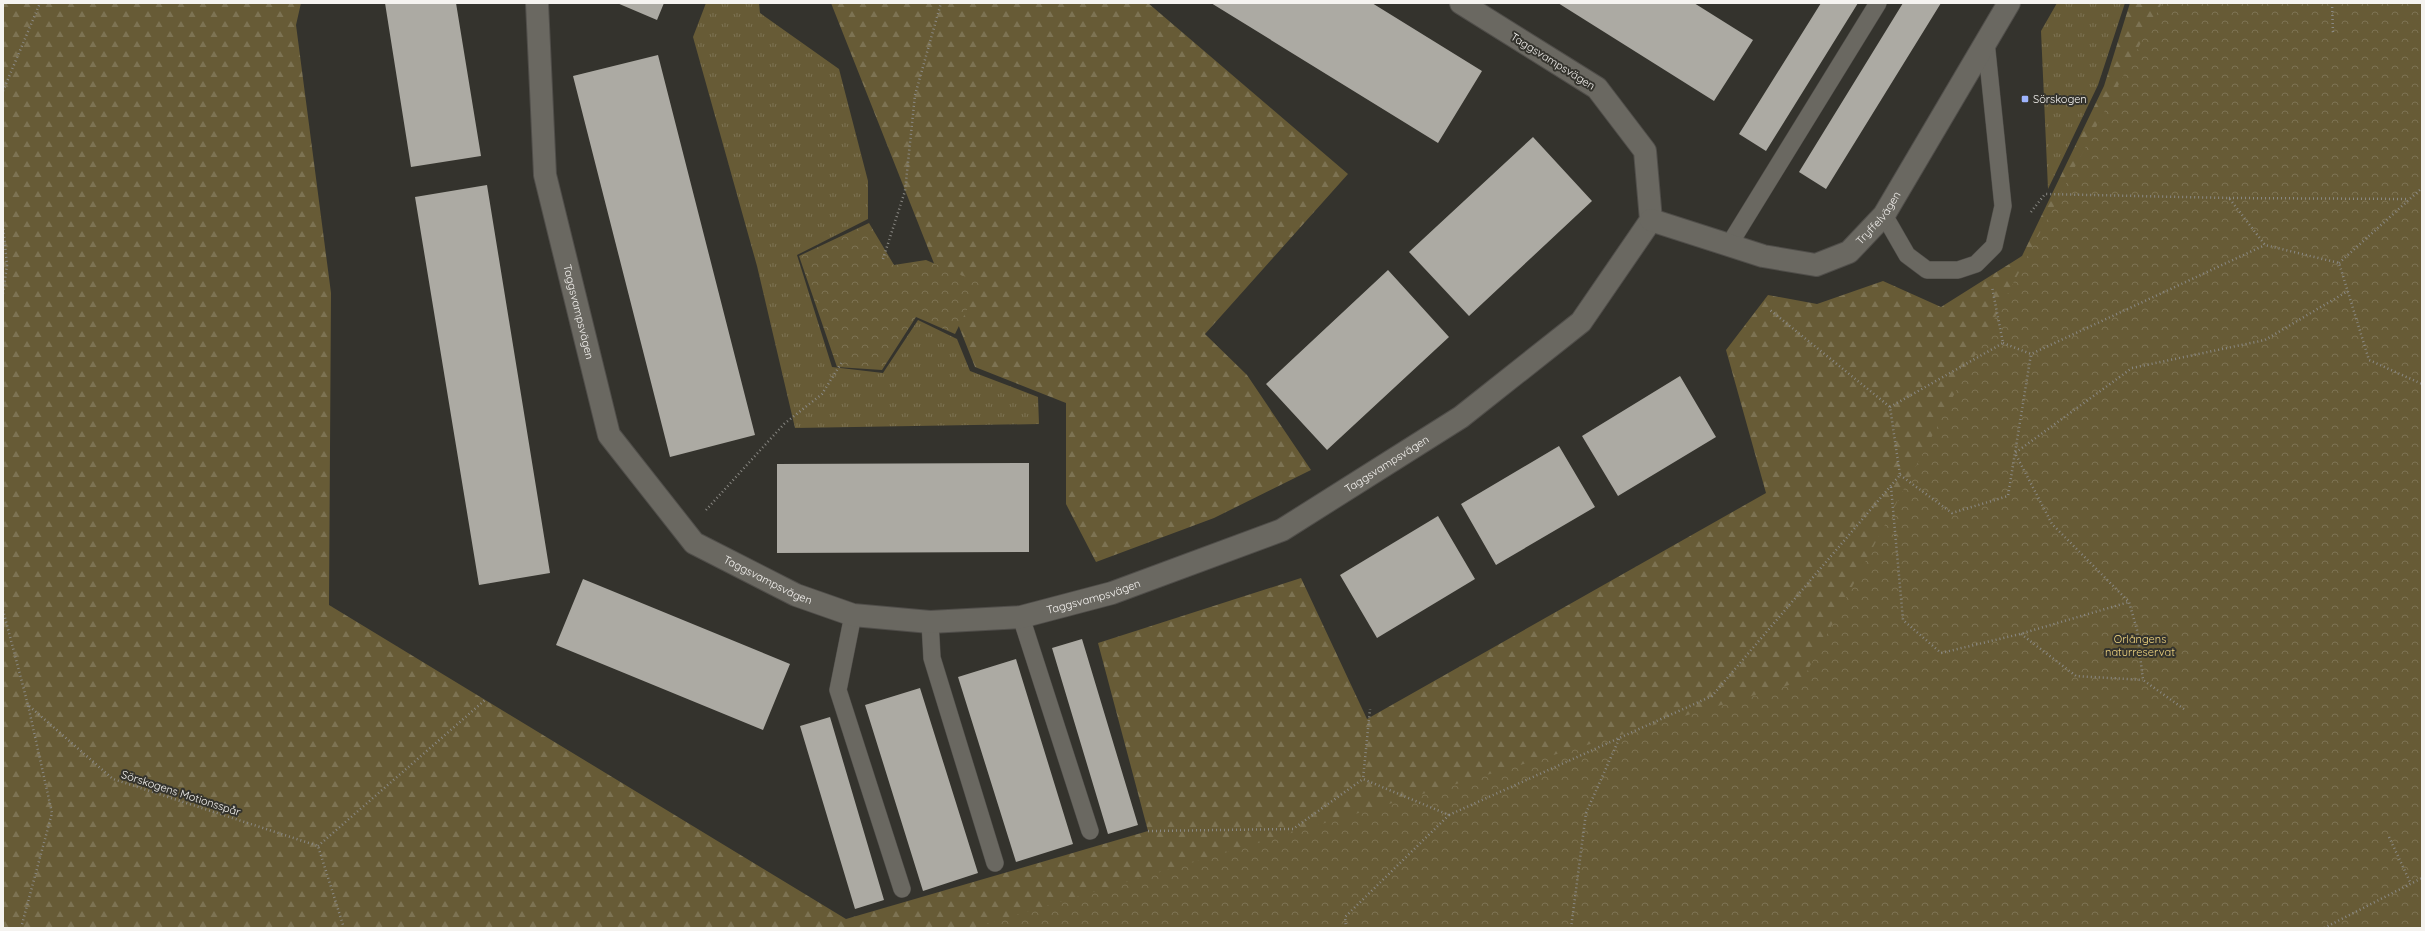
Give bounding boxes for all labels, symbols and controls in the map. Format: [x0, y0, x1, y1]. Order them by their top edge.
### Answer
street label: Taggsvampsvägen [1508, 29, 1598, 93]
place label: Sörskogen [2033, 92, 2087, 106]
marker: Sörskogen [2020, 94, 2030, 104]
street label: Tryffelvägen [1853, 189, 1903, 247]
street label: Taggsvampsvägen [560, 263, 597, 361]
street label: Taggsvampsvägen [1342, 432, 1432, 496]
street label: Taggsvampsvägen [721, 552, 814, 607]
street label: Taggsvampsvägen [1045, 576, 1142, 617]
park label: Orlångens naturreservat [2105, 632, 2175, 659]
street label: Sörskogens Motionsspår [120, 767, 243, 819]

